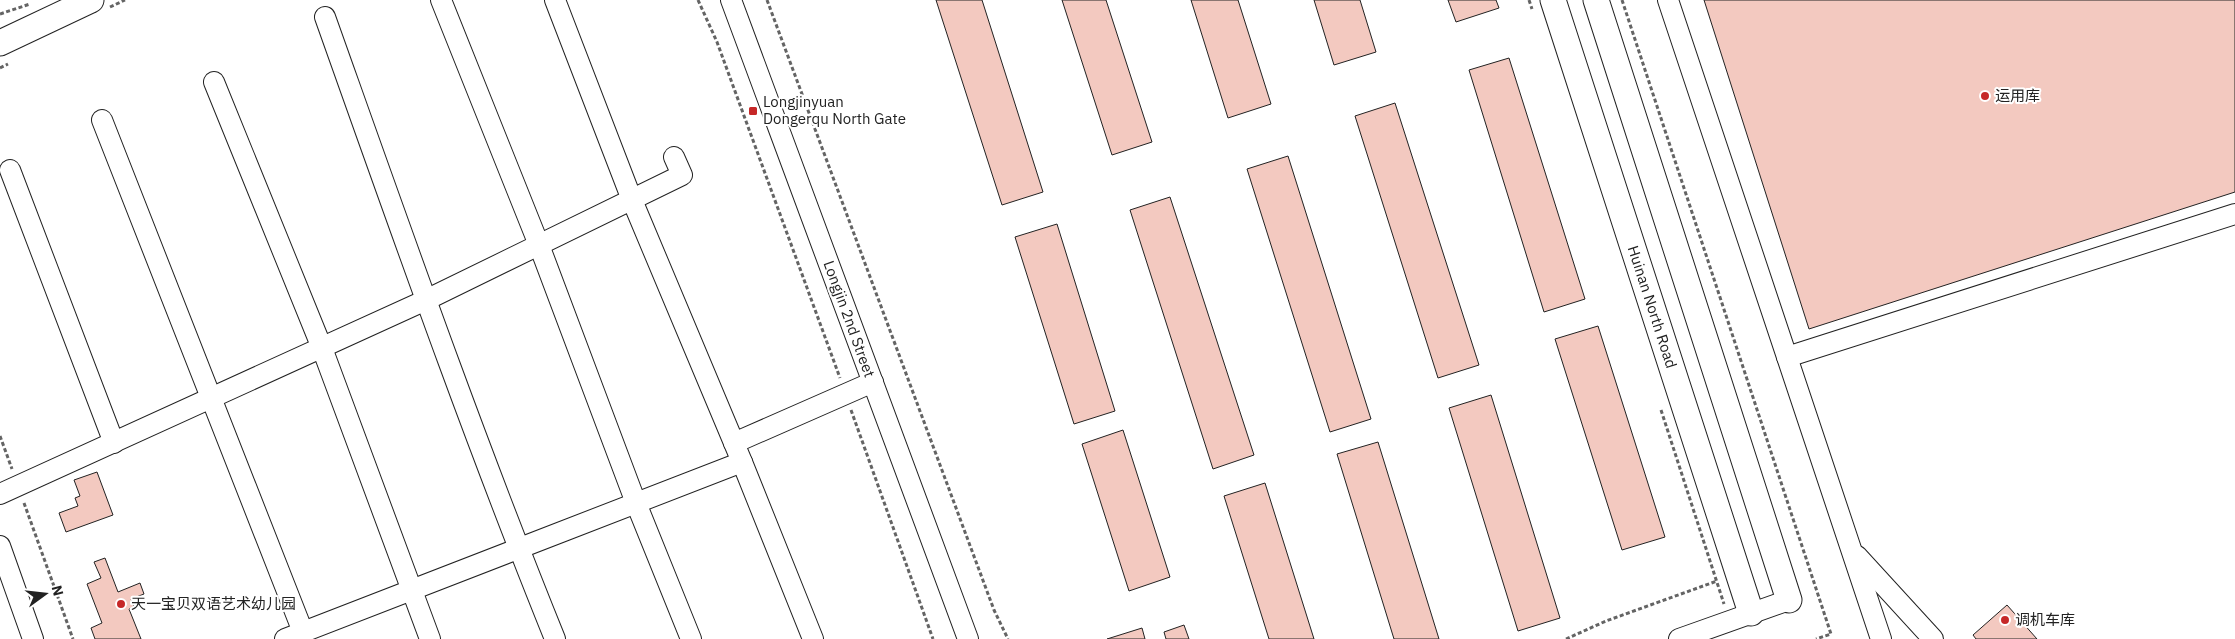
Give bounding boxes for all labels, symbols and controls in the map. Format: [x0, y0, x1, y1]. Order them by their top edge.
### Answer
place label: 运用库 [1995, 86, 2040, 105]
marker: 运用库 [1979, 90, 1991, 102]
place label: Longjinyuan Dongerqu North Gate [763, 92, 906, 128]
marker: Longjinyuan Dongerqu North Gate [747, 105, 759, 117]
street label: Huinan North Road [1624, 243, 1681, 371]
street label: Longjin 2nd Street [820, 258, 879, 380]
north arrow [20, 569, 70, 619]
text: N [48, 583, 68, 598]
place label: 天一宝贝双语艺术幼儿园 [131, 594, 296, 613]
marker: 天一宝贝双语艺术幼儿园 [115, 598, 127, 610]
place label: 调机车库 [2015, 610, 2075, 629]
marker: 调机车库 [1999, 614, 2011, 626]

